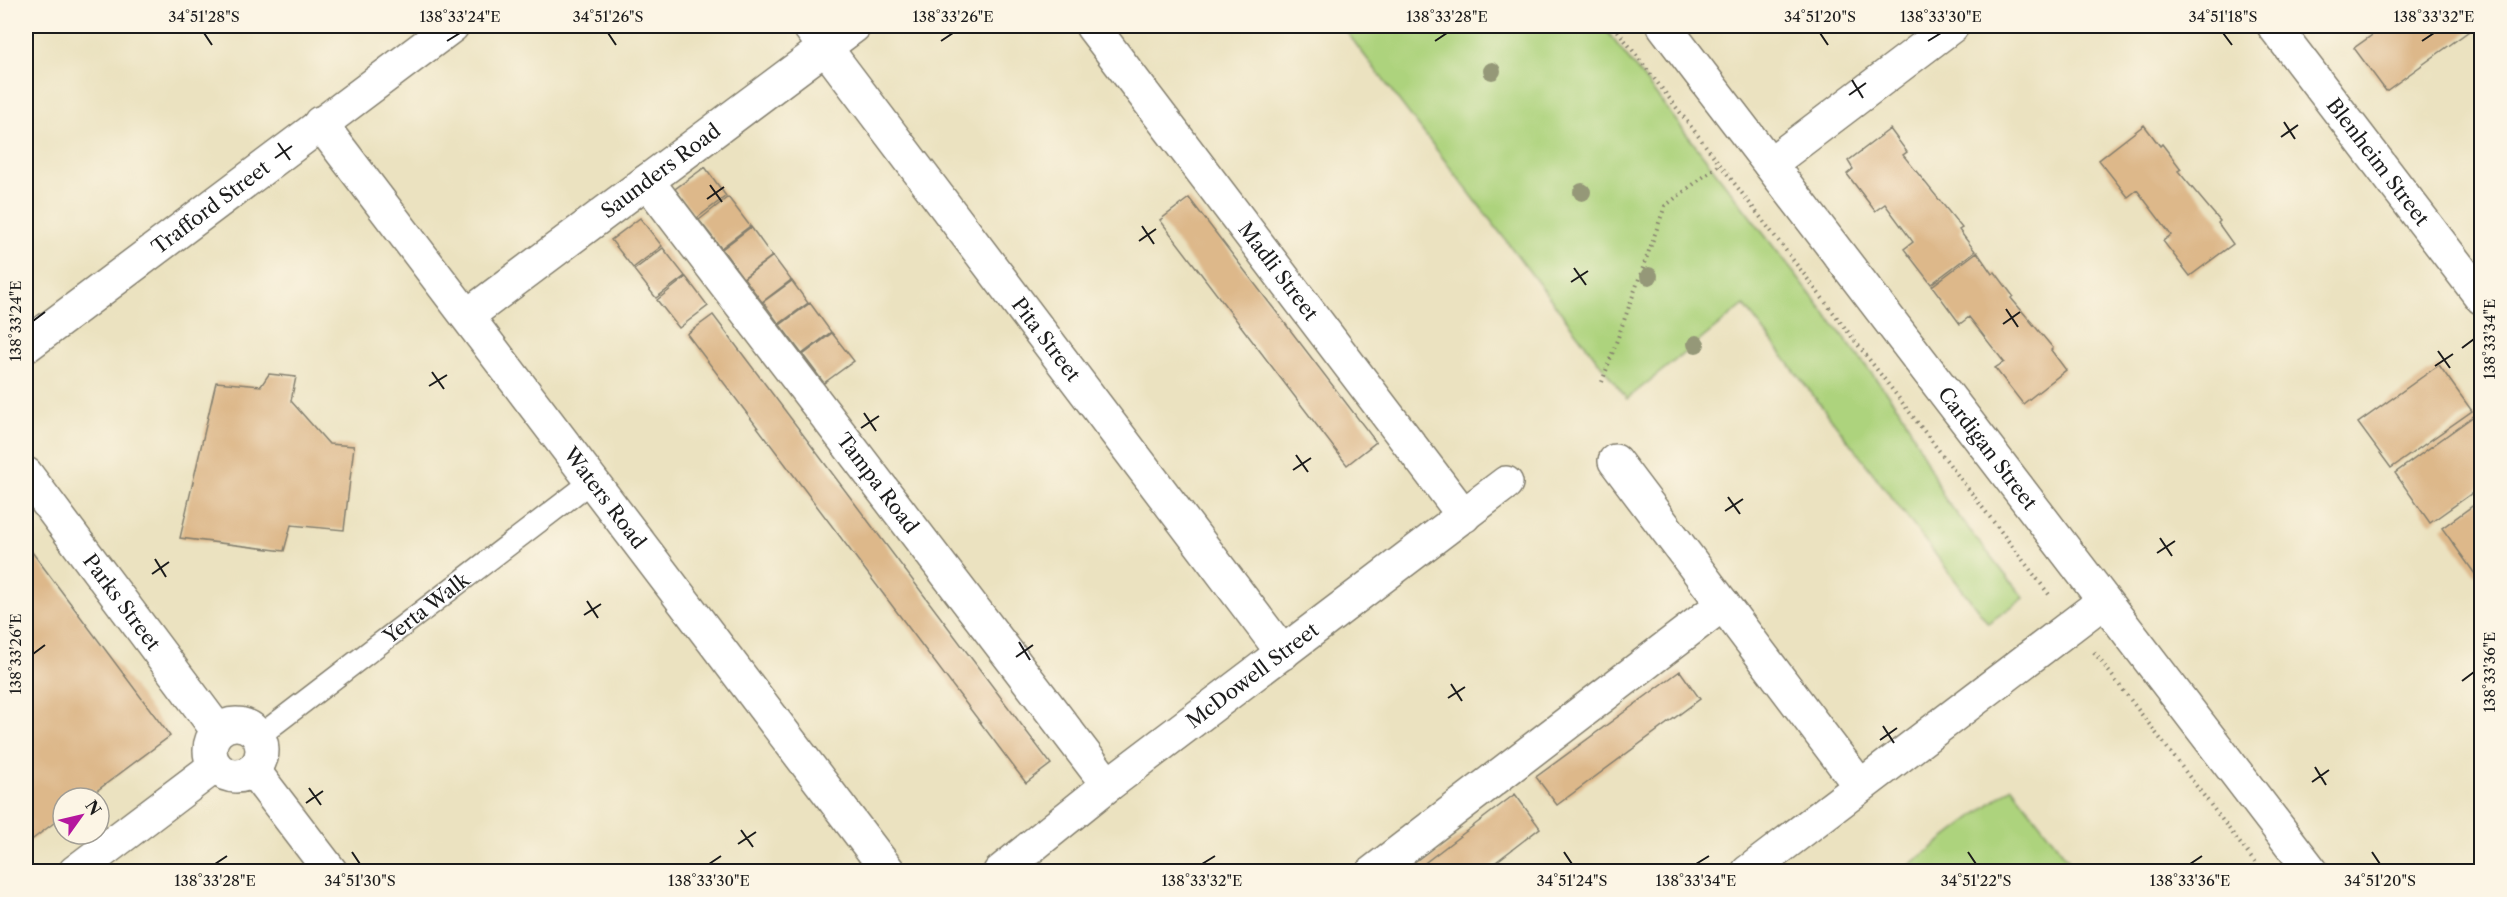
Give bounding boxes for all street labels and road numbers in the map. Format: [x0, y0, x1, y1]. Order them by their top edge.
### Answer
street label: Blenheim Street [2322, 93, 2434, 230]
street label: Saunders Road [596, 118, 725, 223]
street label: Trafford Street [147, 155, 274, 259]
street label: Madli Street [1233, 218, 1323, 325]
street label: Pita Street [1007, 293, 1085, 386]
street label: Cardigan Street [1933, 382, 2042, 514]
street label: Tampa Road [832, 428, 923, 538]
street label: Waters Road [558, 442, 651, 553]
street label: Parks Street [78, 549, 166, 655]
street label: Yerta Walk [378, 567, 475, 649]
street label: McDowell Street [1182, 618, 1323, 733]

